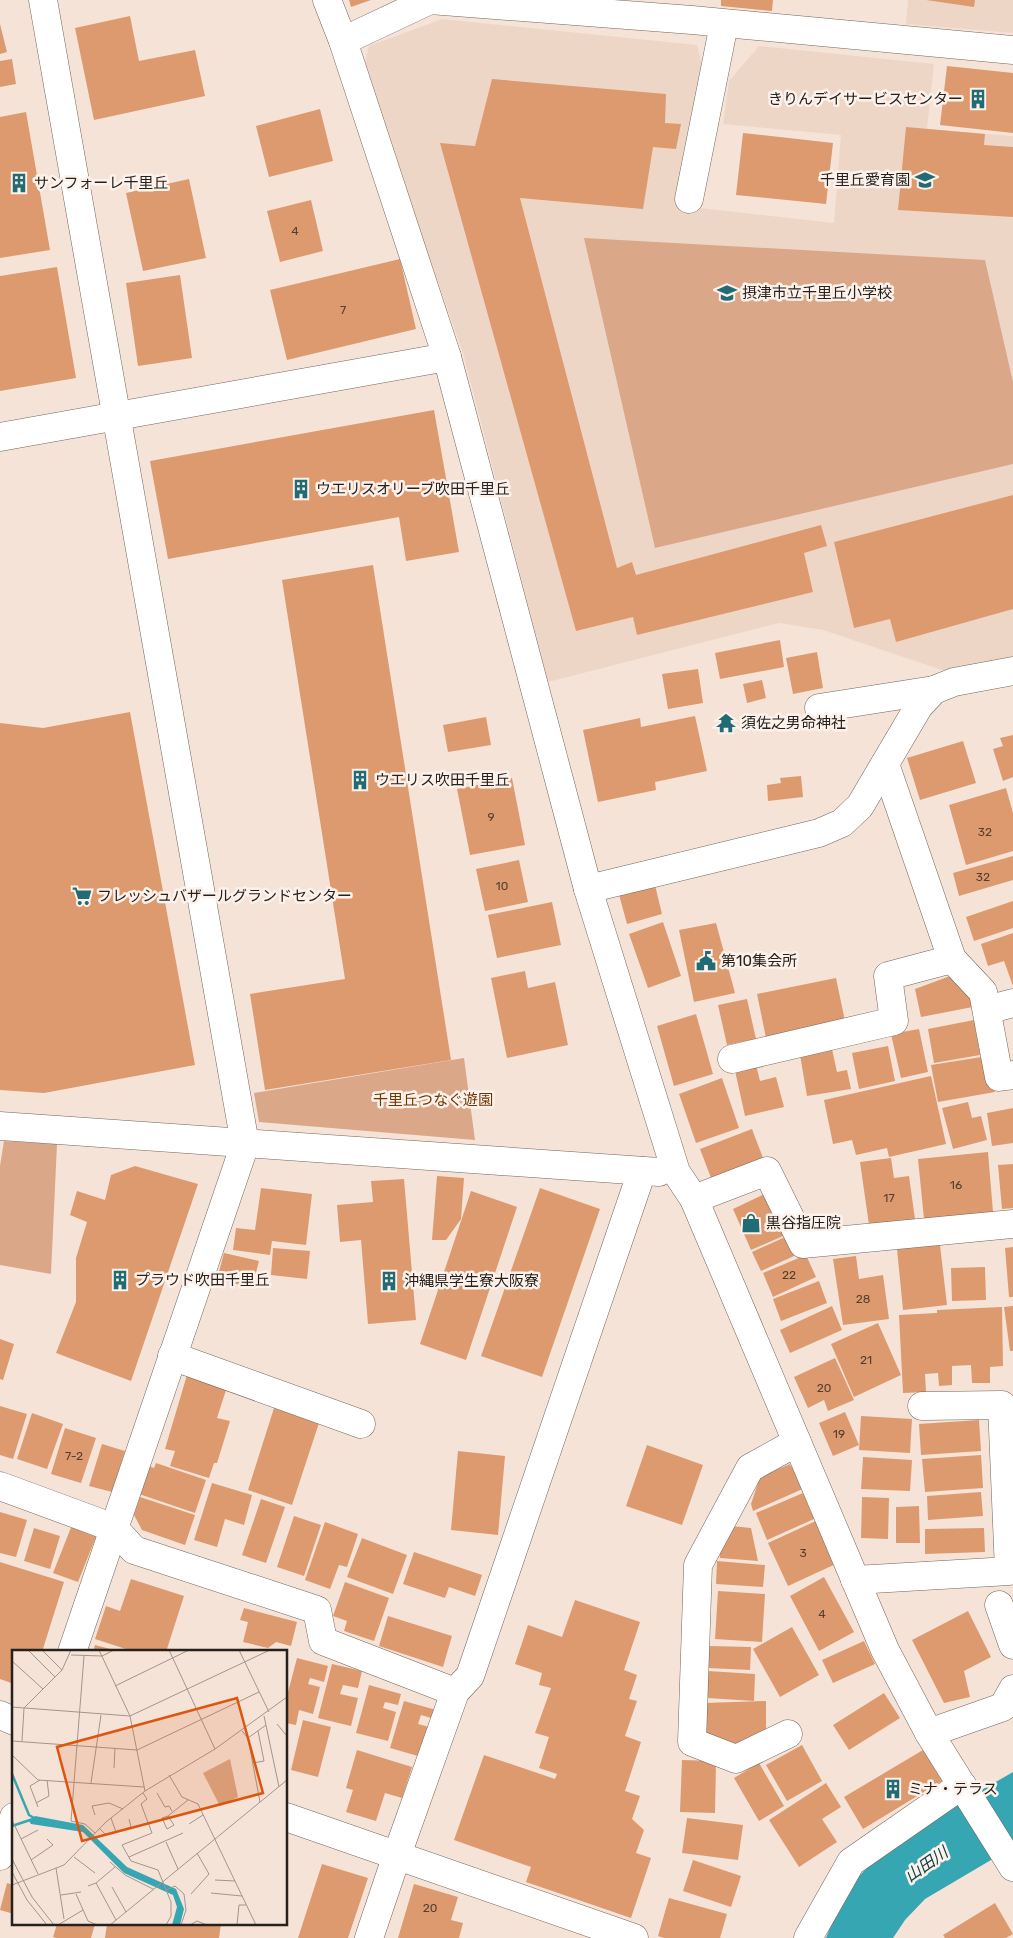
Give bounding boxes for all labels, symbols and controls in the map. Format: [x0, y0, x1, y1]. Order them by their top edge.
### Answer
building icon: きりんデイサービスセンター [967, 88, 989, 110]
place label: きりんデイサービスセンター [768, 90, 963, 108]
school or university icon: 千里丘愛育園 [914, 169, 936, 191]
place label: 千里丘愛育園 [820, 171, 910, 189]
building icon: サンフォーレ千里丘 [8, 172, 30, 194]
place label: サンフォーレ千里丘 [34, 174, 169, 192]
house number: 4 [291, 224, 299, 238]
school or university icon: 摂津市立千里丘小学校 [716, 282, 738, 304]
place label: 摂津市立千里丘小学校 [742, 284, 892, 302]
house number: 7 [340, 303, 346, 317]
building icon: ウエリスオリーブ吹田千里丘 [290, 478, 312, 500]
place label: ウエリスオリーブ吹田千里丘 [316, 480, 510, 498]
temple icon: 須佐之男命神社 [715, 712, 737, 734]
place label: 須佐之男命神社 [741, 714, 846, 732]
building icon: ウエリス吹田千里丘 [349, 769, 371, 791]
place label: ウエリス吹田千里丘 [375, 771, 510, 789]
house number: 9 [487, 810, 495, 824]
house number: 32 [978, 825, 992, 839]
house number: 32 [976, 870, 990, 884]
house number: 10 [496, 879, 508, 893]
supermarket icon: フレッシュバザールグランドセンター [71, 885, 93, 907]
place label: フレッシュバザールグランドセンター [97, 887, 352, 905]
public building icon: 第10集会所 [695, 950, 717, 972]
place label: 第10集会所 [721, 952, 797, 970]
park label: 千里丘つなぐ遊園 [373, 1091, 493, 1109]
house number: 16 [950, 1178, 962, 1192]
house number: 17 [883, 1191, 895, 1205]
shop icon: 黒谷指圧院 [740, 1212, 762, 1234]
place label: 黒谷指圧院 [766, 1214, 841, 1232]
house number: 22 [782, 1268, 796, 1282]
building icon: プラウド吹田千里丘 [109, 1269, 131, 1291]
building icon: 沖縄県学生寮大阪寮 [378, 1270, 400, 1292]
place label: プラウド吹田千里丘 [135, 1271, 270, 1289]
place label: 沖縄県学生寮大阪寮 [404, 1272, 539, 1290]
house number: 28 [856, 1292, 870, 1306]
house number: 21 [860, 1353, 872, 1367]
house number: 20 [817, 1381, 831, 1395]
house number: 19 [833, 1427, 845, 1441]
house number: 7-2 [65, 1449, 83, 1463]
house number: 3 [799, 1546, 807, 1560]
house number: 4 [818, 1607, 826, 1621]
inset map [12, 1650, 288, 1926]
building icon: ミナ・テラス [882, 1778, 904, 1800]
place label: ミナ・テラス [908, 1780, 998, 1798]
water label: 山田川 [901, 1842, 953, 1886]
house number: 20 [423, 1901, 437, 1915]

